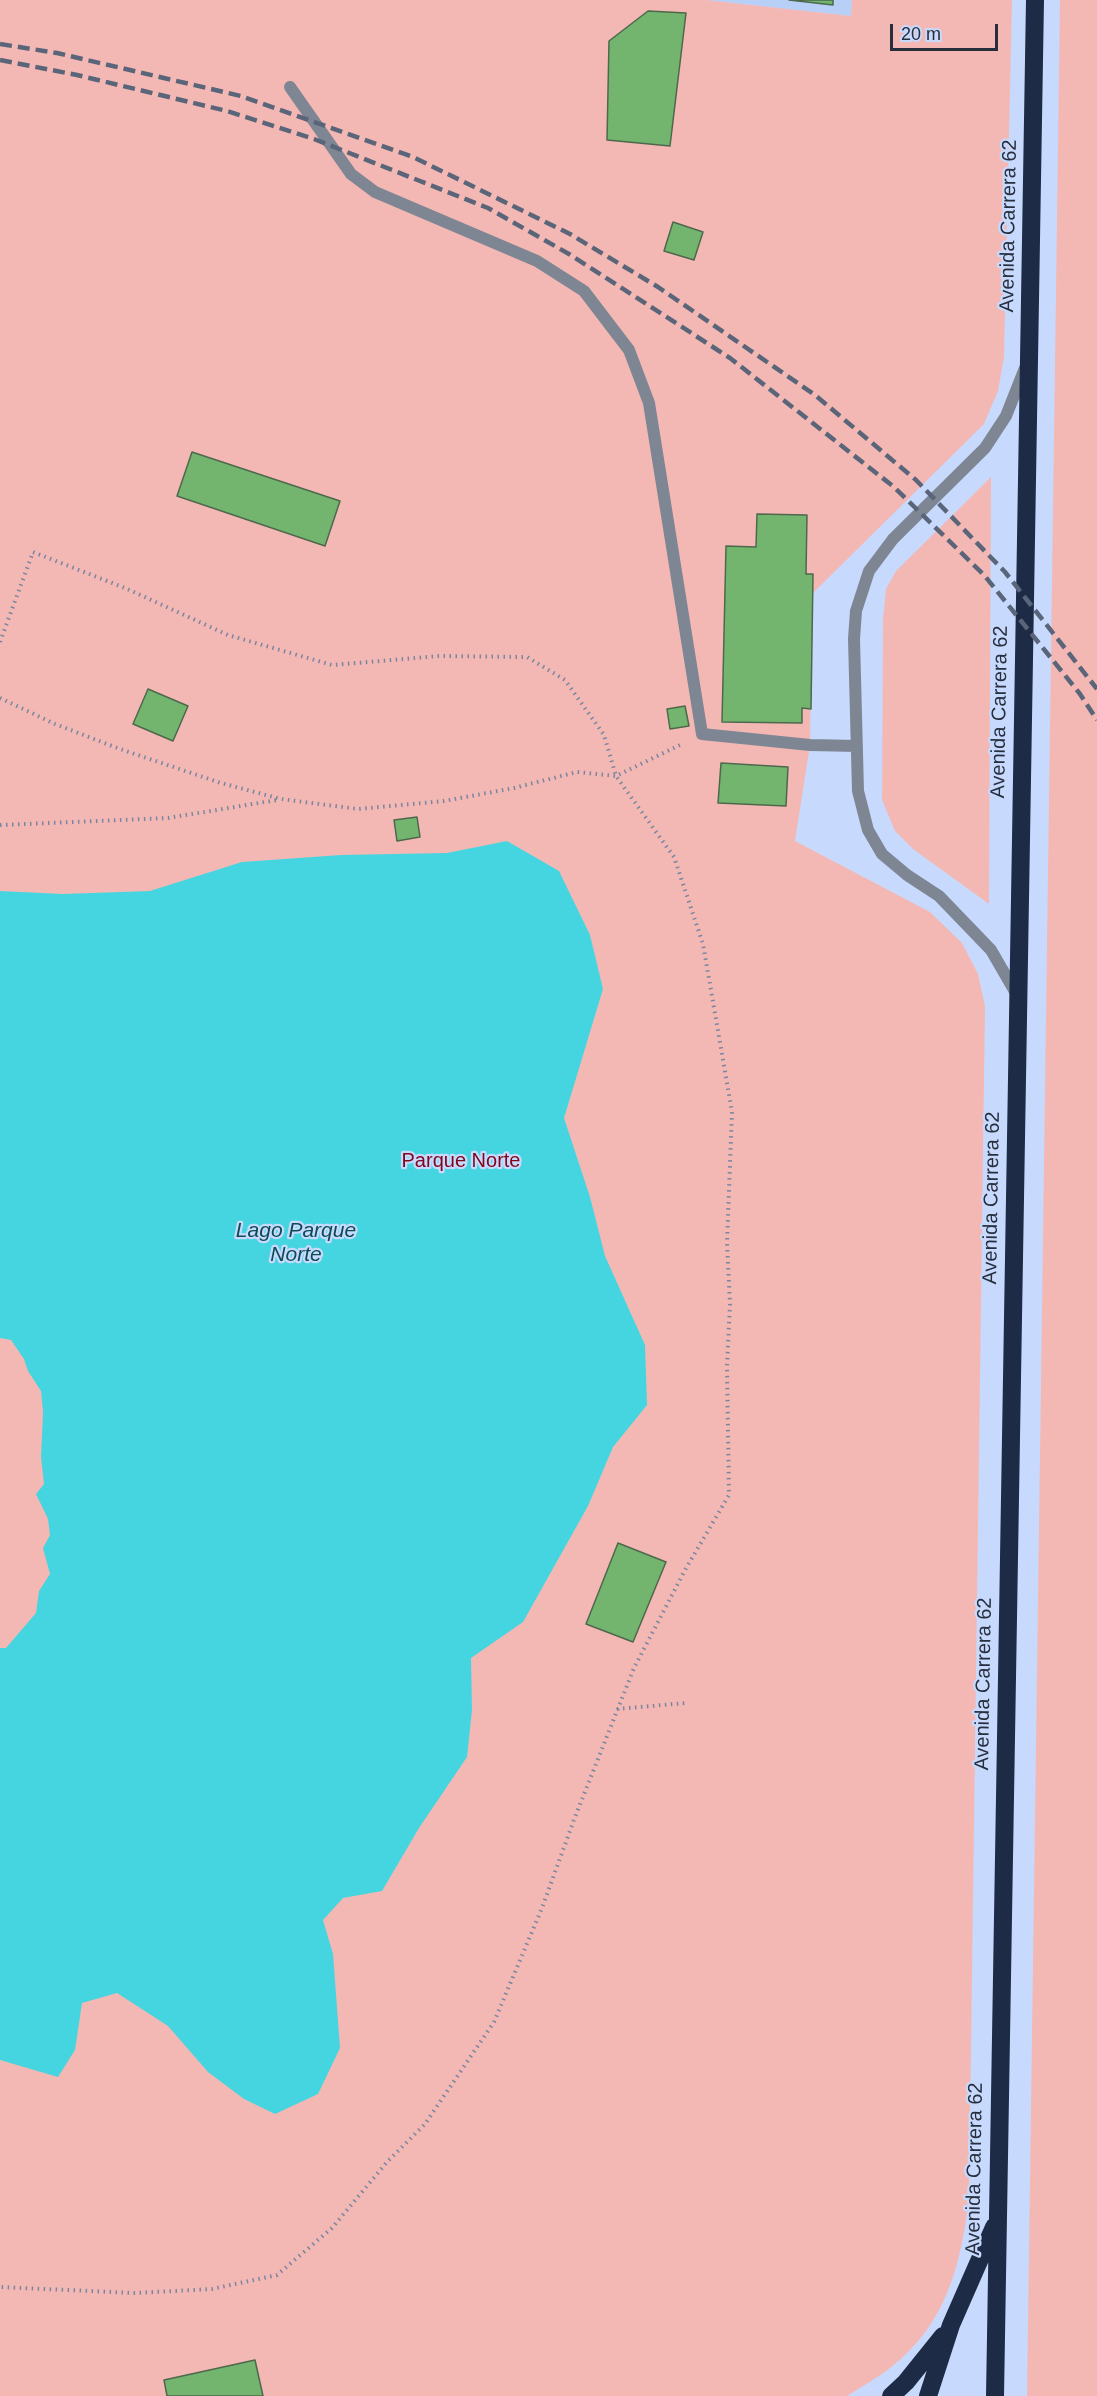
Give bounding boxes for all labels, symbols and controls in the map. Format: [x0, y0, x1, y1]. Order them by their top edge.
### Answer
scale bar [893, 12, 1001, 50]
text: 20 m [901, 24, 941, 44]
street label: Avenida Carrera 62 [995, 139, 1023, 313]
street label: Avenida Carrera 62 [986, 625, 1014, 799]
street label: Avenida Carrera 62 [978, 1111, 1006, 1285]
park label: Parque Norte [402, 1149, 520, 1173]
water label: Lago Parque Norte [236, 1218, 356, 1268]
street label: Avenida Carrera 62 [970, 1597, 998, 1771]
street label: Avenida Carrera 62 [961, 2082, 989, 2256]

